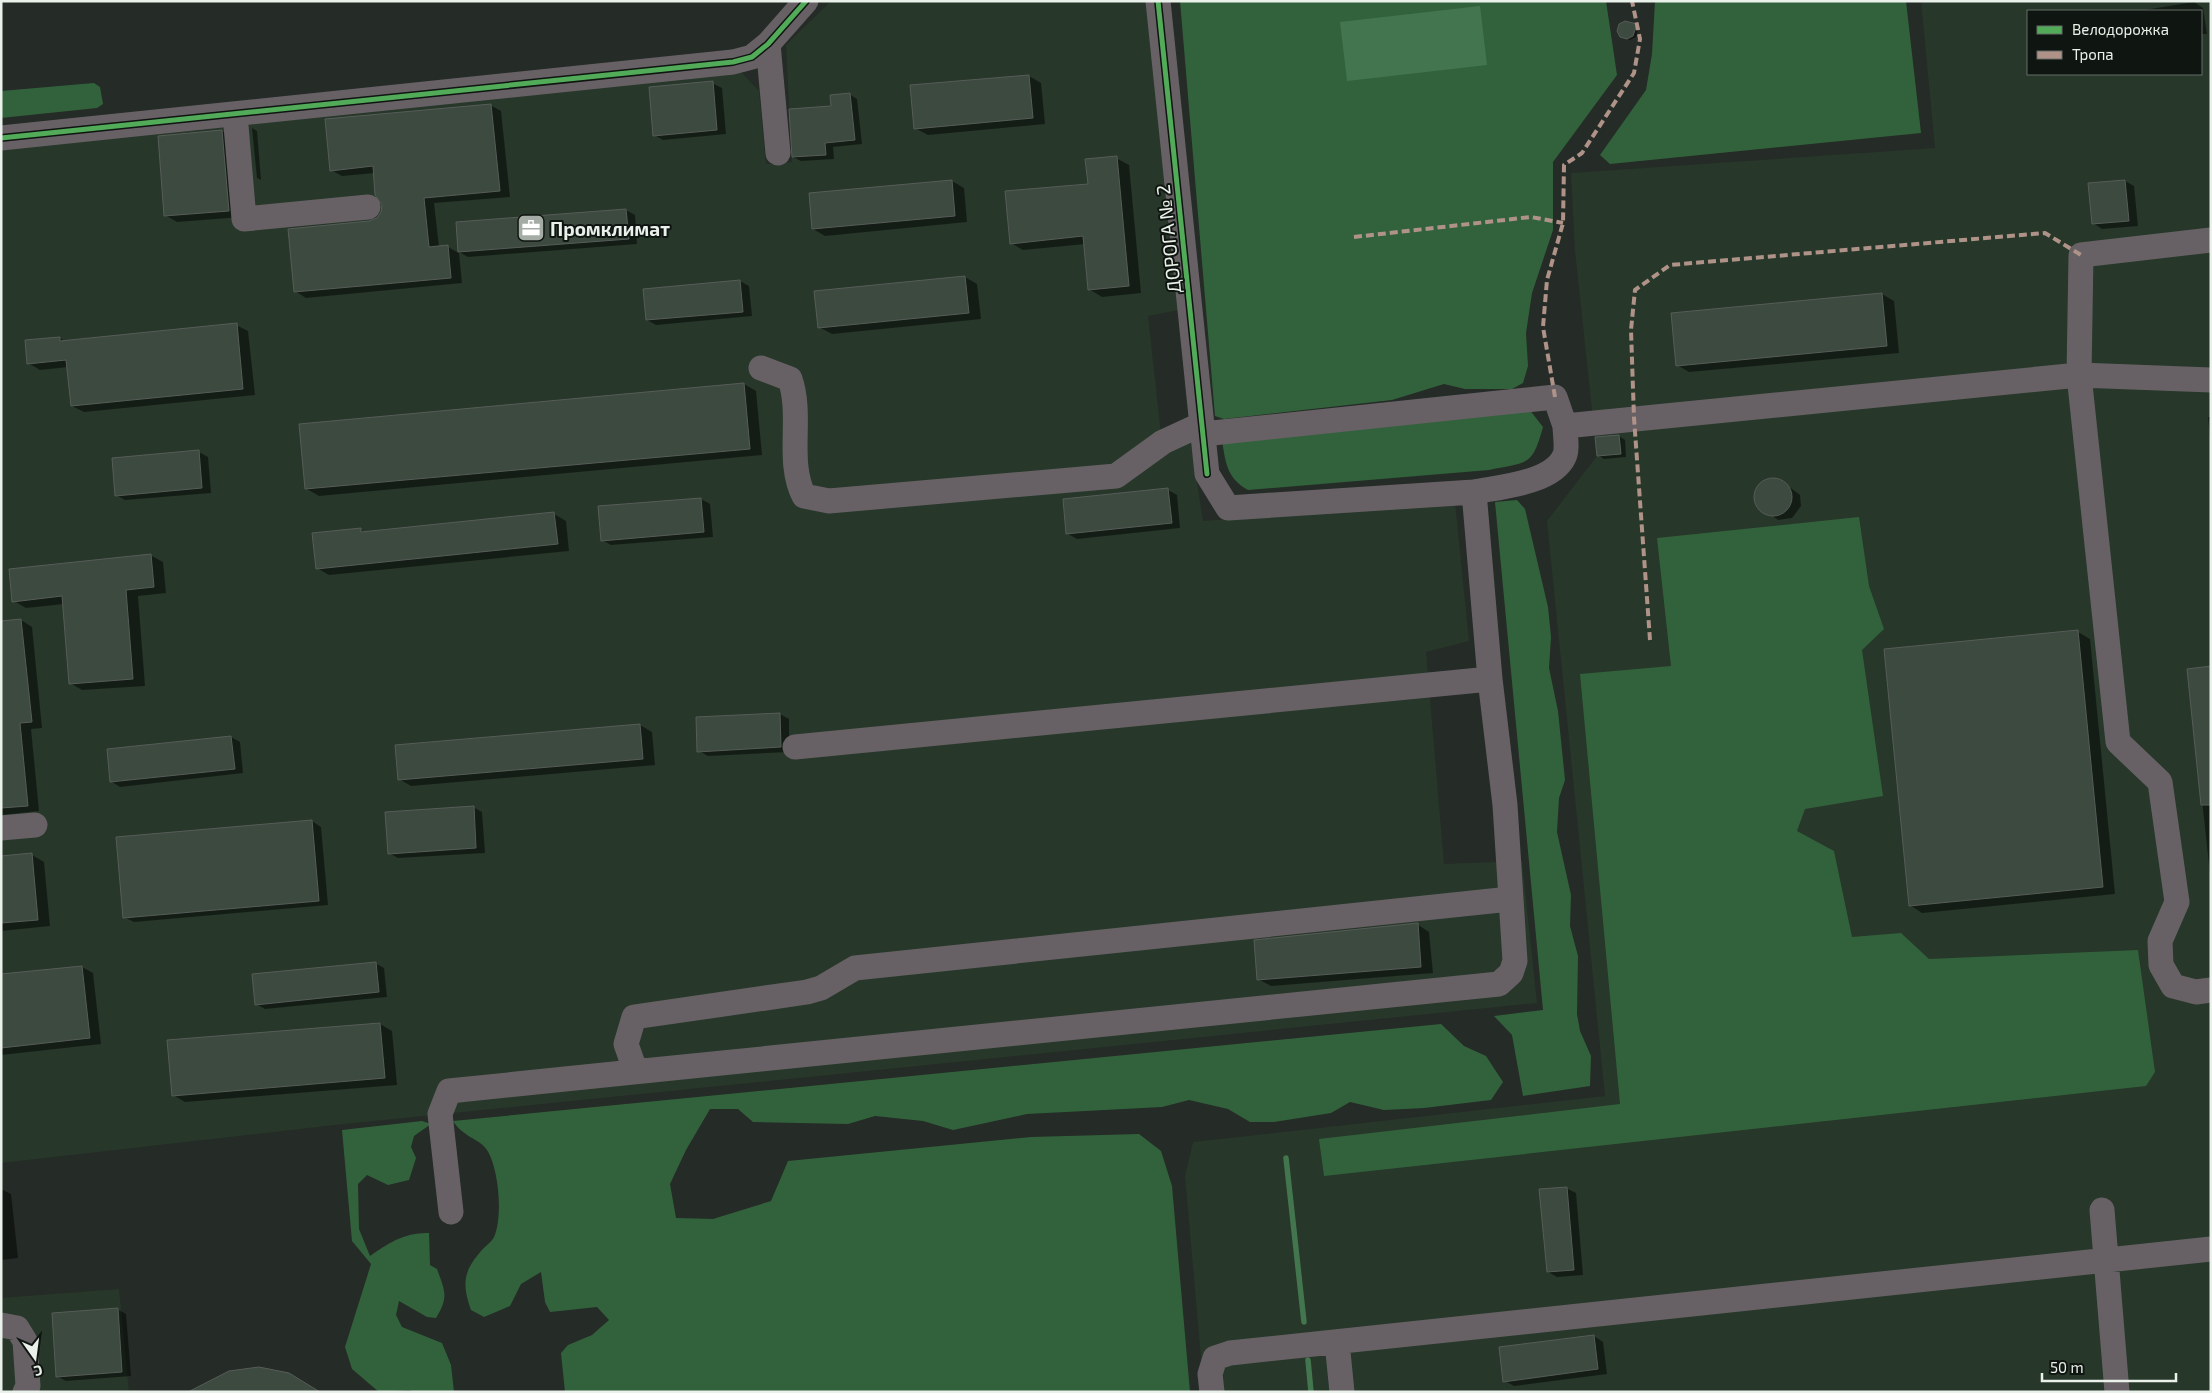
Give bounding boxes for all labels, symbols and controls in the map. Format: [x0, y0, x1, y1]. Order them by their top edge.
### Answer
legend [2027, 10, 2202, 75]
text: Велодорожка [2072, 20, 2169, 38]
text: Тропа [2072, 45, 2114, 63]
street label: ДОРОГА № 2 [1151, 183, 1185, 295]
office icon: Промклимат [516, 213, 546, 243]
place label: Промклимат [550, 217, 670, 240]
north arrow [10, 1333, 60, 1383]
scale bar [2042, 1350, 2176, 1382]
text: 50 m [2050, 1358, 2084, 1376]
text: С [32, 1362, 44, 1380]

